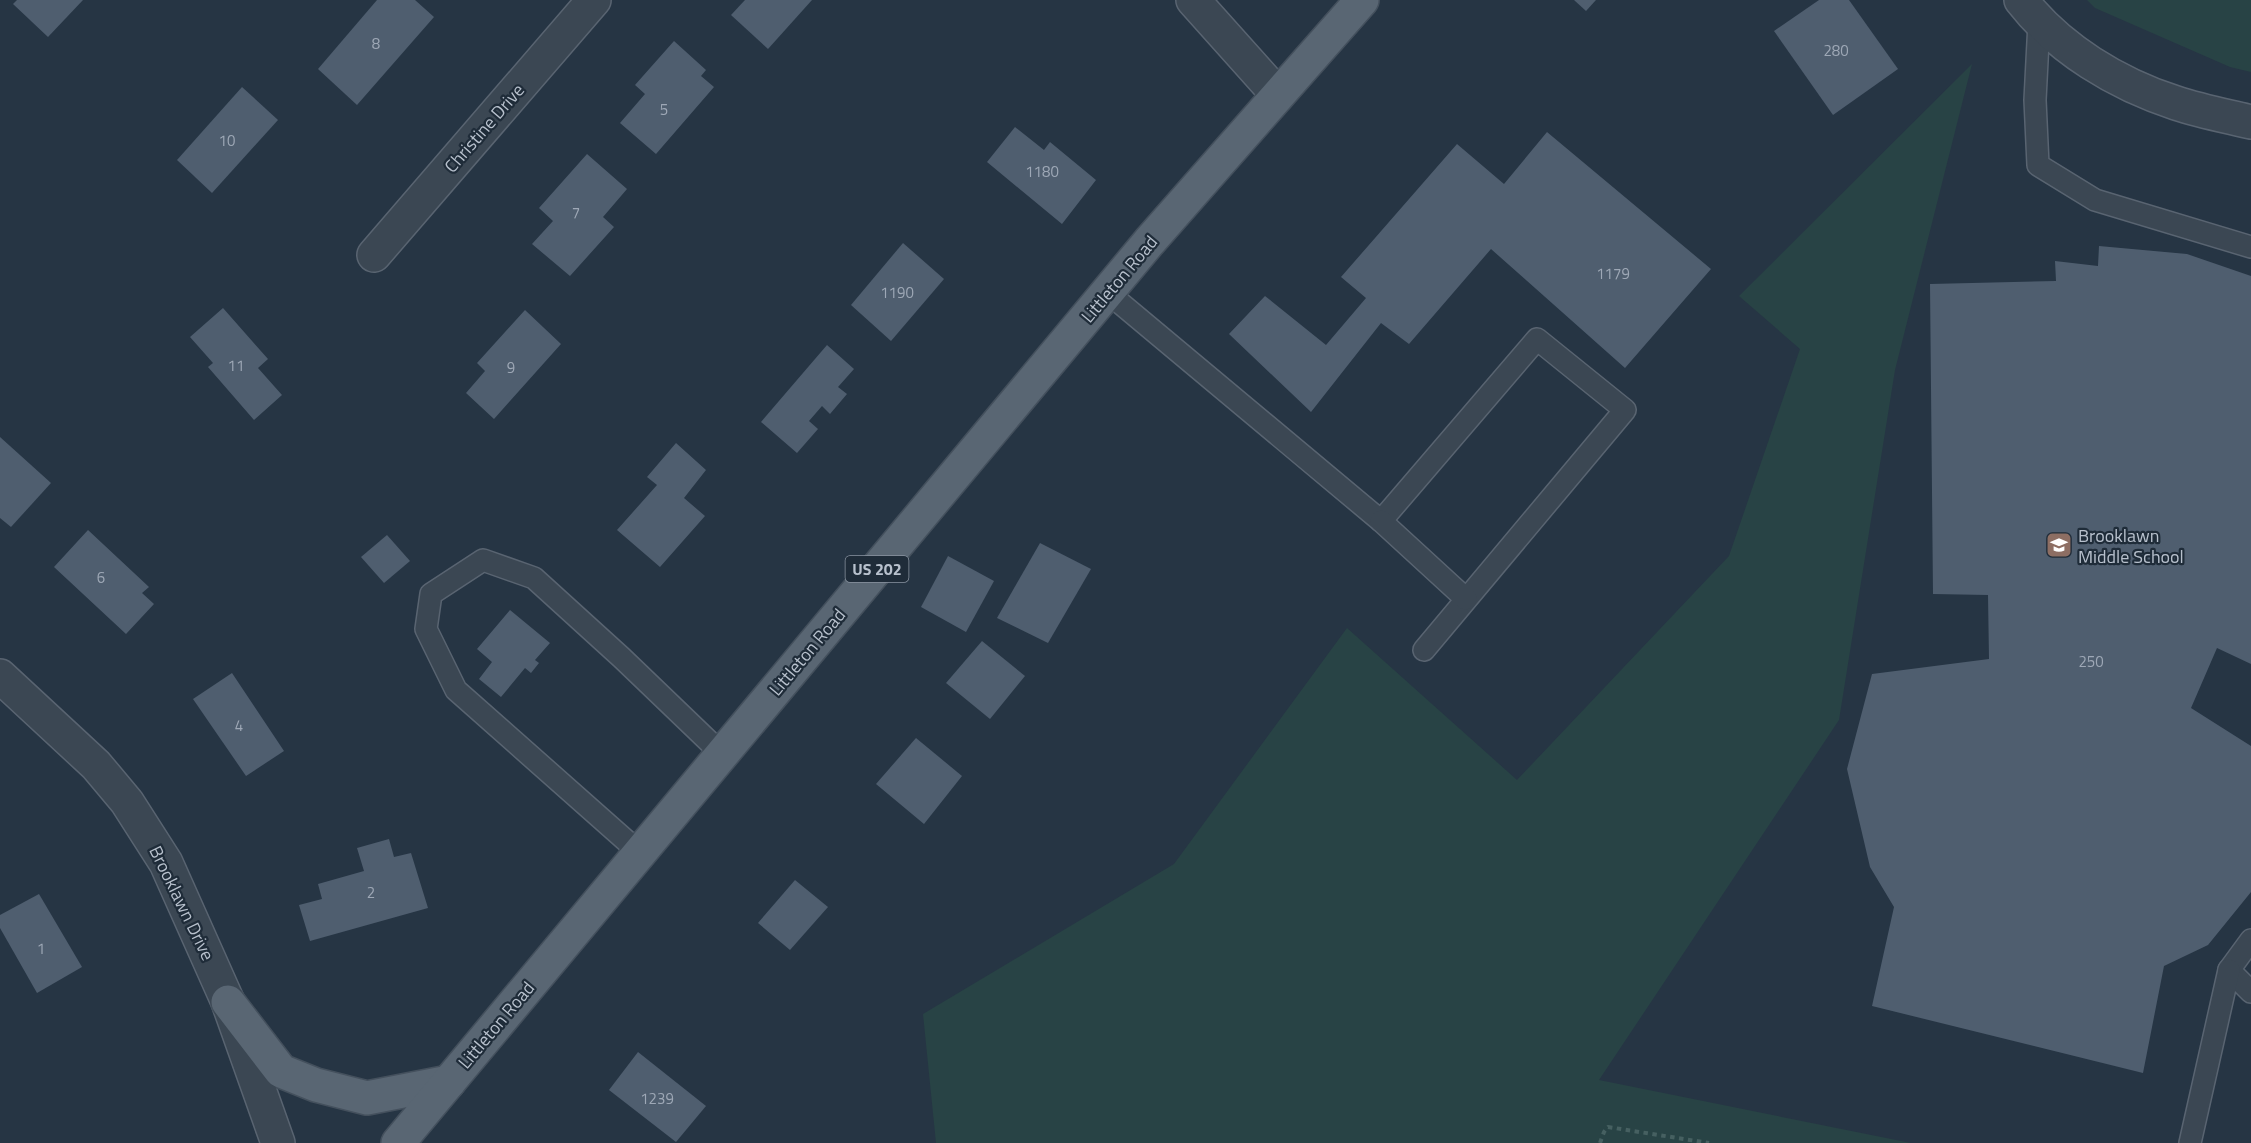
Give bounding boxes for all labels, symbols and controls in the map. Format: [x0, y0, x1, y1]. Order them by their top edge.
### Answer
house number: 8 [372, 32, 380, 55]
house number: 280 [1823, 39, 1849, 62]
street label: Christine Drive [438, 78, 530, 178]
house number: 5 [660, 98, 668, 121]
house number: 10 [219, 129, 235, 152]
house number: 1180 [1025, 160, 1059, 183]
house number: 7 [572, 201, 580, 224]
street label: Littleton Road [1074, 229, 1164, 329]
house number: 1179 [1596, 262, 1630, 285]
house number: 1190 [880, 281, 914, 304]
house number: 11 [228, 354, 244, 377]
house number: 9 [507, 356, 515, 379]
place label: Brooklawn Middle School [2078, 522, 2184, 570]
school or university icon: Brooklawn Middle School [2044, 530, 2074, 560]
road number: US 202 [846, 556, 908, 582]
house number: 6 [97, 566, 105, 589]
street label: Littleton Road [762, 602, 852, 702]
house number: 250 [2078, 650, 2104, 673]
house number: 4 [235, 714, 243, 737]
street label: Brooklawn Drive [143, 841, 221, 965]
house number: 2 [367, 881, 375, 904]
house number: 1 [37, 937, 45, 960]
street label: Littleton Road [451, 975, 541, 1075]
house number: 1239 [640, 1087, 674, 1110]

